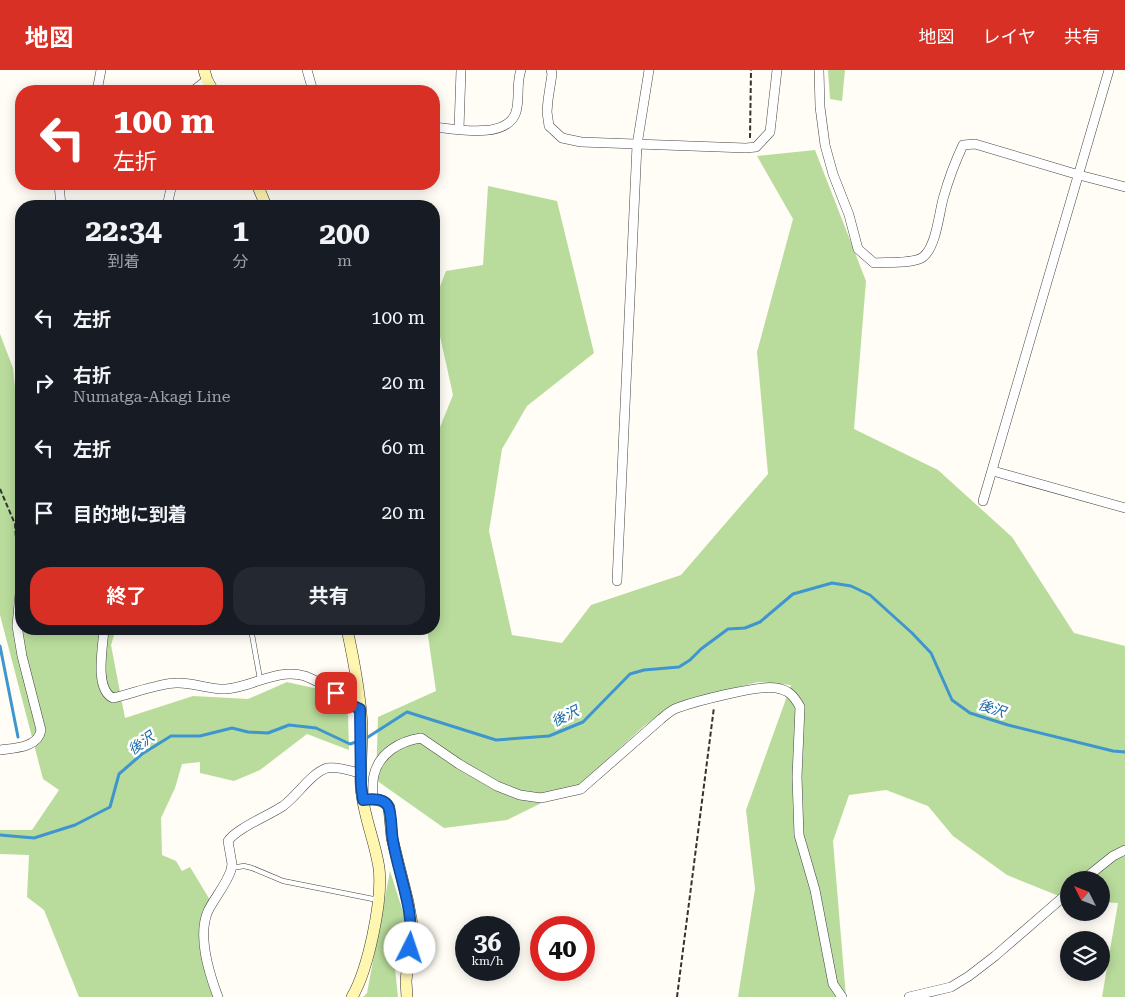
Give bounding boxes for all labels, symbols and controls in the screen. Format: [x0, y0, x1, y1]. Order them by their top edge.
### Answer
text: 地図 [25, 24, 73, 52]
text: 地図 [919, 26, 955, 47]
text: レイヤ [983, 26, 1036, 47]
text: 共有 [1064, 26, 1100, 47]
text: 100 m [113, 101, 214, 142]
icon: left [30, 105, 95, 170]
text: 左折 [113, 149, 157, 174]
text: 22:34 [85, 213, 162, 248]
text: 1 [232, 213, 249, 248]
text: 200 [319, 216, 370, 251]
text: m [337, 251, 352, 270]
text: 到着 [108, 252, 140, 271]
text: 分 [233, 252, 249, 271]
icon: left [30, 304, 58, 332]
text: 100 m [371, 306, 425, 329]
text: 左折 [73, 308, 111, 331]
text: 右折 [73, 364, 111, 387]
icon: right [30, 369, 58, 397]
text: 20 m [382, 371, 425, 394]
text: Numatga-Akagi Line [73, 387, 231, 406]
icon: left [30, 434, 58, 462]
text: 60 m [382, 436, 425, 459]
text: 左折 [73, 438, 111, 461]
icon: arrive [30, 499, 58, 527]
text: 20 m [382, 501, 425, 524]
text: 目的地に到着 [73, 503, 187, 526]
button: 終了 [30, 567, 223, 625]
button: 共有 [233, 567, 425, 625]
pin [315, 672, 357, 714]
icon: arrive [322, 679, 350, 707]
water label: 後沢 [976, 696, 1010, 721]
water label: 後沢 [549, 702, 583, 729]
water label: 後沢 [125, 727, 159, 758]
north arrow [1060, 871, 1110, 921]
map controls [1060, 871, 1110, 981]
speed limit sign: 40 [530, 916, 595, 981]
position arrow [383, 921, 435, 973]
text: 36 [473, 928, 502, 957]
button: layers [1060, 931, 1110, 981]
text: km/h [471, 954, 504, 968]

